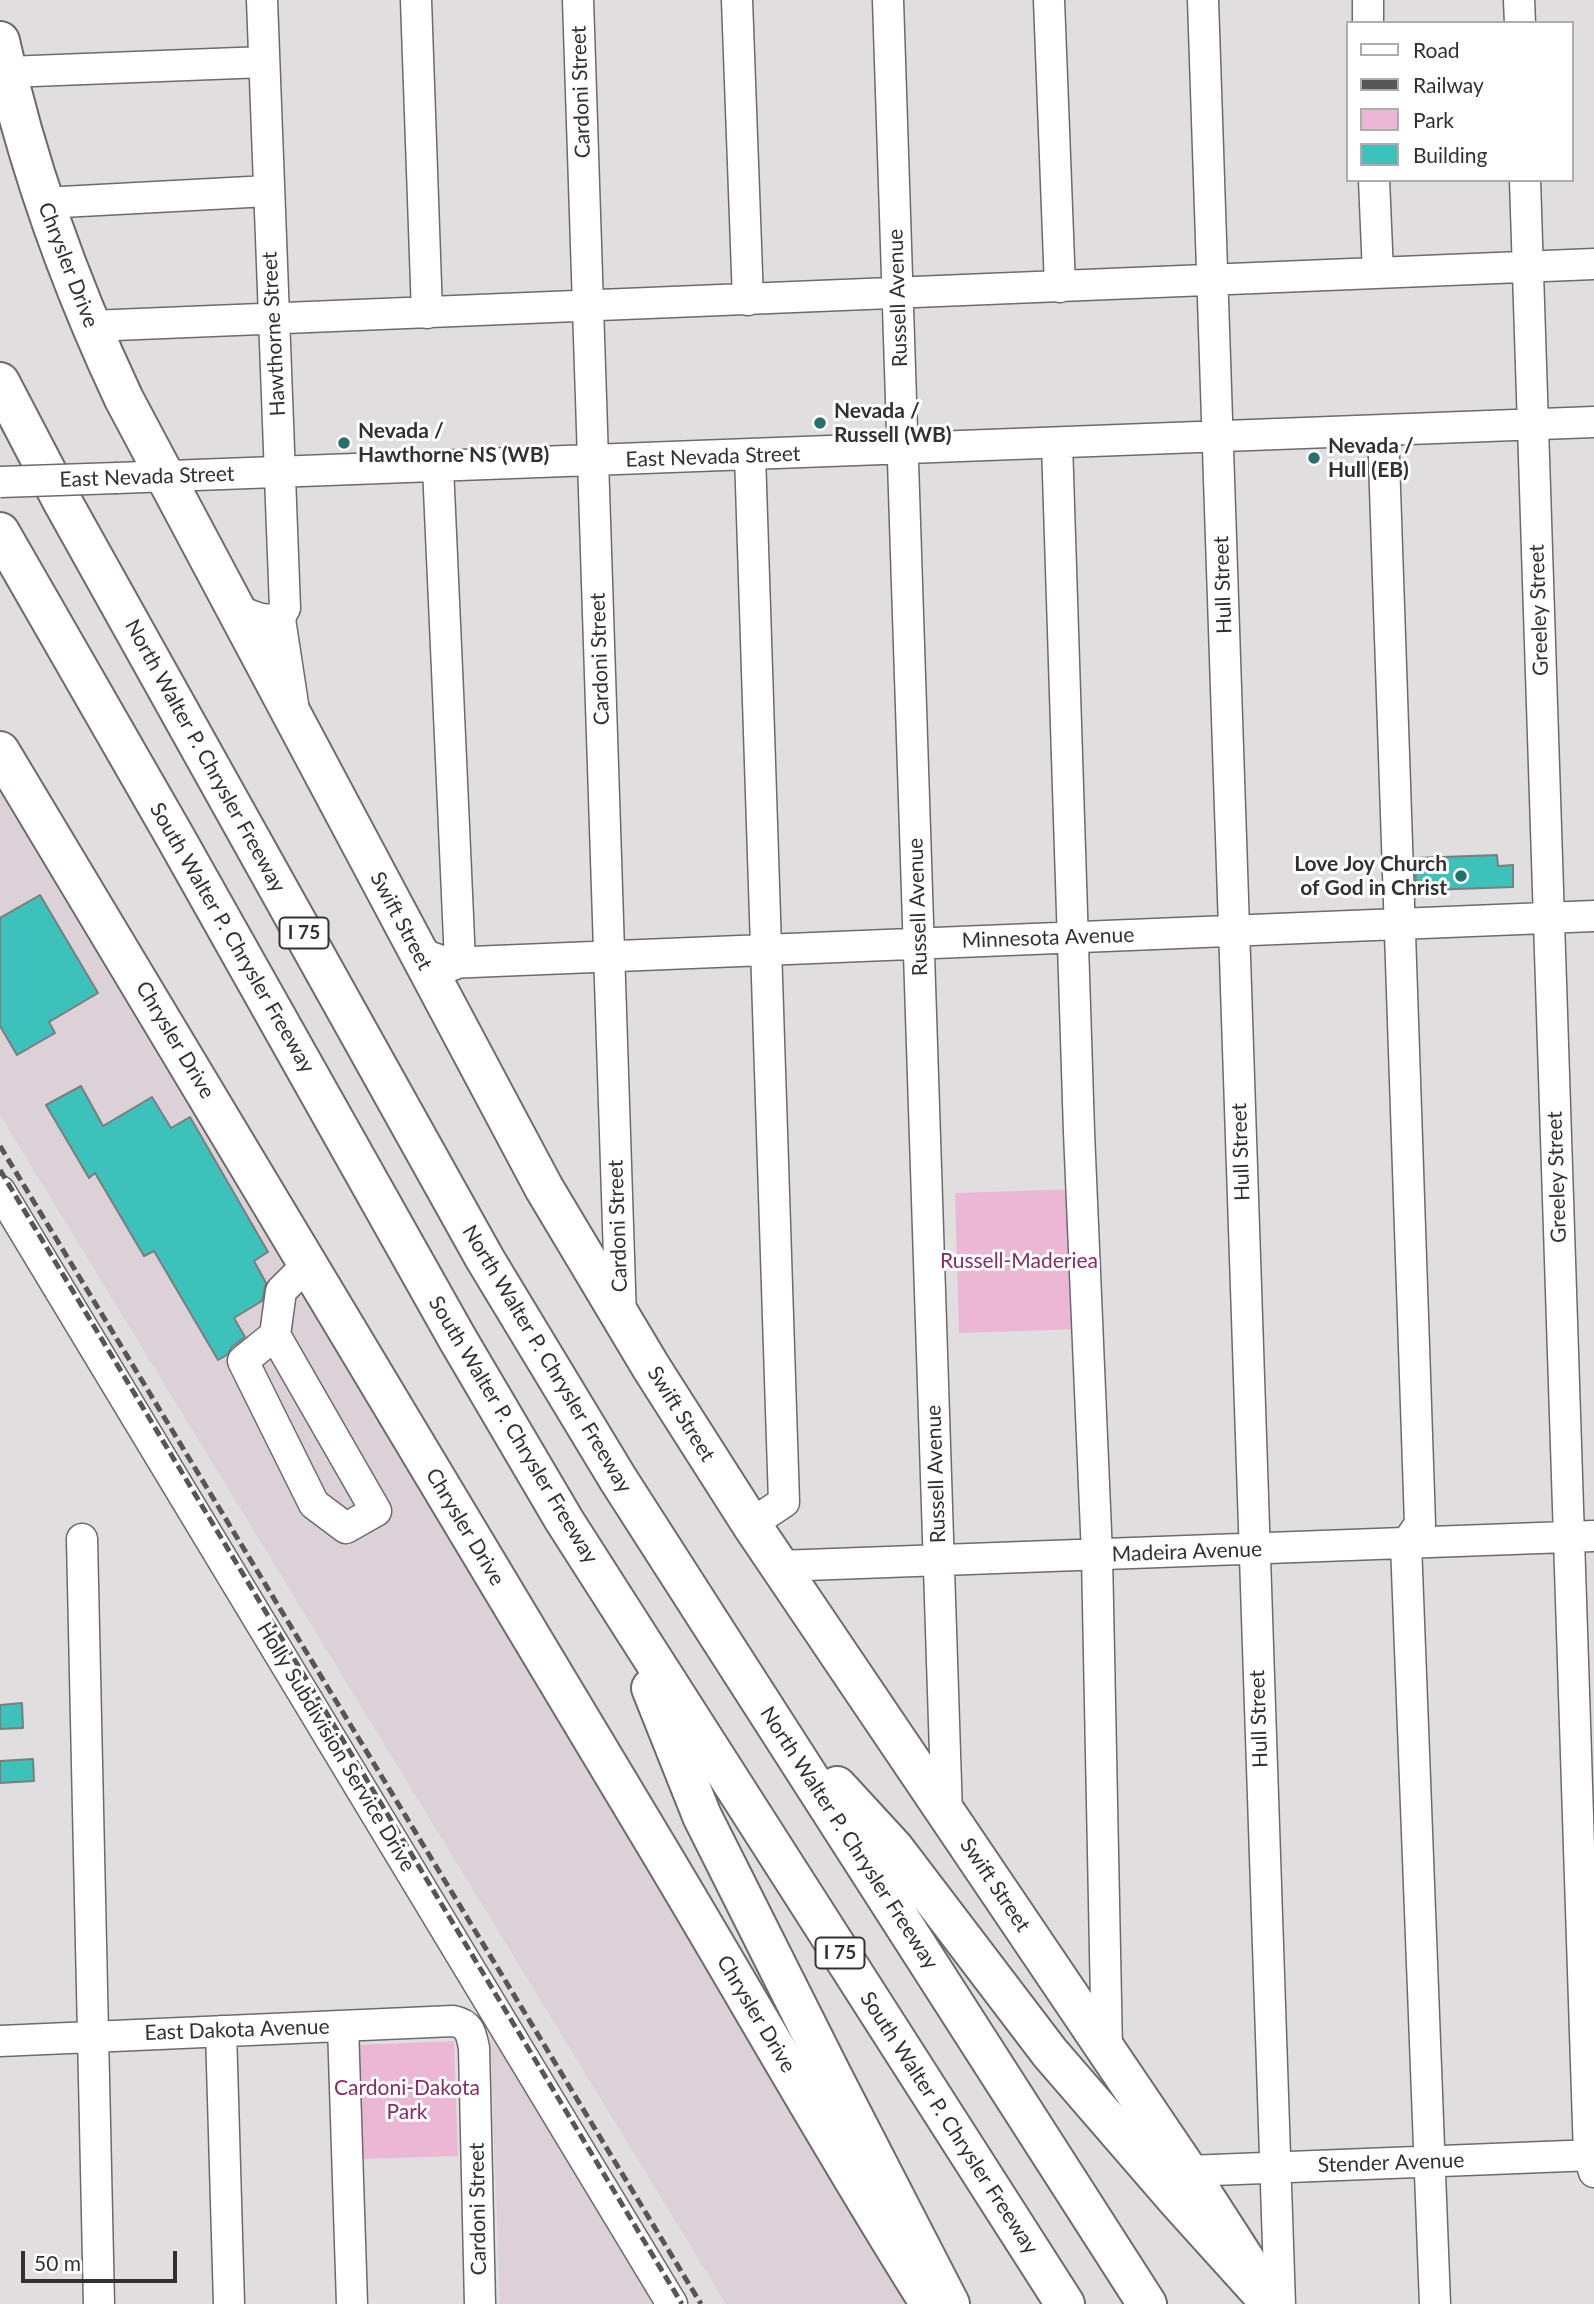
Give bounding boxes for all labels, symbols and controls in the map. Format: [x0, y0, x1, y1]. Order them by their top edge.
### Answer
legend [1346, 21, 1573, 182]
street label: Cardoni Street [566, 25, 596, 159]
text: Road [1413, 37, 1460, 62]
text: Railway [1413, 72, 1484, 97]
text: Park [1413, 107, 1454, 132]
text: Building [1413, 142, 1488, 167]
street label: Chrysler Drive [33, 199, 103, 331]
street label: Russell Avenue [883, 228, 913, 368]
street label: Hawthorne Street [257, 251, 291, 417]
place label: Nevada / Russell (WB) [834, 398, 952, 448]
marker: Nevada / Russell (WB) [812, 415, 828, 431]
place label: Nevada / Hawthorne NS (WB) [358, 418, 549, 468]
place label: Nevada / Hull (EB) [1328, 433, 1414, 483]
marker: Nevada / Hawthorne NS (WB) [336, 435, 352, 451]
street label: East Nevada Street [625, 441, 801, 473]
marker: Nevada / Hull (EB) [1306, 450, 1322, 466]
street label: East Nevada Street [59, 461, 235, 493]
street label: Hull Street [1209, 536, 1237, 634]
street label: Greeley Street [1524, 544, 1554, 676]
street label: Cardoni Street [585, 592, 615, 726]
street label: North Walter P. Chrysler Freeway [119, 615, 291, 897]
street label: South Walter P. Chrysler Freeway [144, 798, 320, 1078]
street label: Russell Avenue [903, 837, 933, 977]
place label: Love Joy Church of God in Christ [1294, 851, 1447, 901]
street label: Swift Street [365, 868, 437, 974]
marker: Love Joy Church of God in Christ [1453, 868, 1469, 884]
road number: I 75 [280, 917, 328, 948]
street label: Minnesota Avenue [961, 922, 1135, 954]
street label: Chrysler Drive [130, 977, 220, 1103]
street label: Hull Street [1227, 1103, 1255, 1201]
street label: Greeley Street [1542, 1111, 1572, 1243]
street label: Cardoni Street [603, 1159, 633, 1293]
street label: North Walter P. Chrysler Freeway [457, 1220, 637, 1498]
park label: Russell-Maderiea [940, 1248, 1098, 1274]
street label: South Walter P. Chrysler Freeway [423, 1292, 603, 1568]
street label: Swift Street [642, 1362, 720, 1466]
street label: Russell Avenue [921, 1404, 951, 1544]
street label: Chrysler Drive [420, 1464, 510, 1590]
street label: Madeira Avenue [1111, 1537, 1263, 1567]
street label: Holly Subdivision Service Drive [251, 1618, 421, 1876]
street label: Hull Street [1245, 1670, 1273, 1768]
street label: North Walter P. Chrysler Freeway [755, 1702, 943, 1974]
street label: Swift Street [954, 1833, 1036, 1937]
road number: I 75 [816, 1938, 864, 1968]
street label: Chrysler Drive [711, 1951, 801, 2077]
street label: South Walter P. Chrysler Freeway [855, 1987, 1043, 2259]
street label: East Dakota Avenue [144, 2014, 330, 2046]
park label: Cardoni-Dakota Park [334, 2075, 480, 2125]
street label: Cardoni Street [464, 2142, 492, 2276]
street label: Stender Avenue [1317, 2148, 1465, 2178]
scale bar [24, 2238, 180, 2282]
text: 50 m [34, 2250, 81, 2275]

